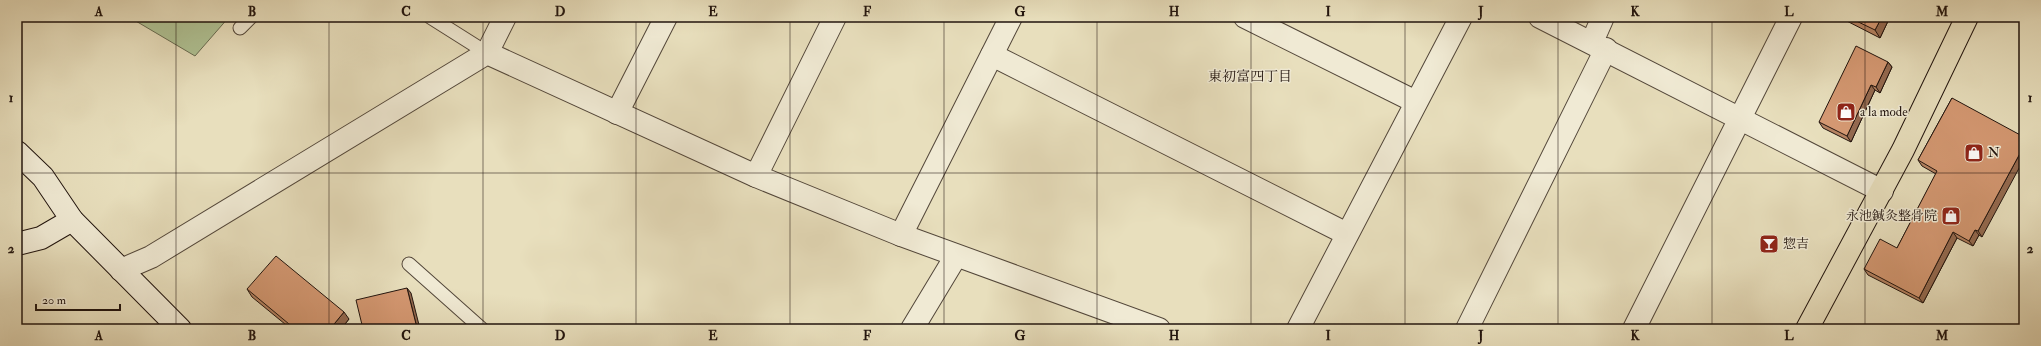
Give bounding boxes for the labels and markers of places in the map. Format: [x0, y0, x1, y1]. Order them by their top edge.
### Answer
shop icon: a la mode [1835, 101, 1857, 123]
place label: a la mode [1860, 104, 1908, 120]
shop icon: N [1963, 142, 1985, 164]
place label: N [1988, 145, 2000, 161]
shop icon: 永池鍼灸整骨院 [1940, 205, 1962, 227]
place label: 永池鍼灸整骨院 [1846, 208, 1937, 224]
bar icon: 惣吉 [1758, 233, 1780, 255]
place label: 惣吉 [1783, 236, 1809, 252]

